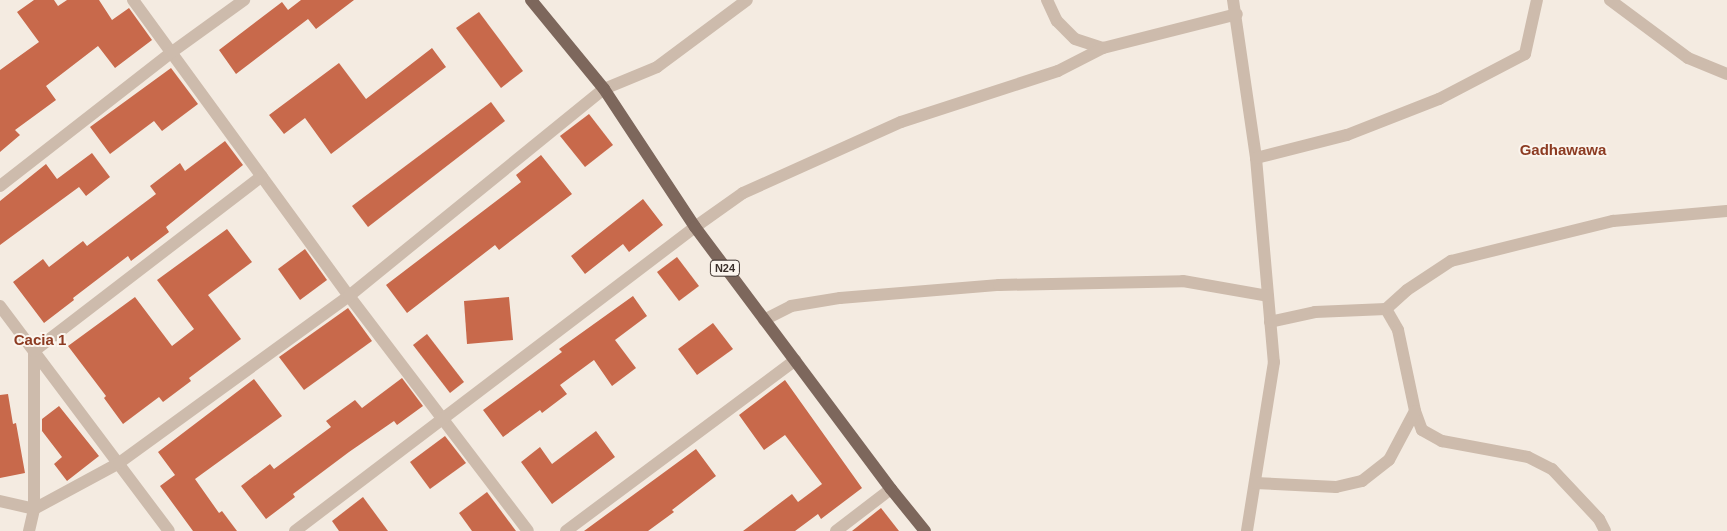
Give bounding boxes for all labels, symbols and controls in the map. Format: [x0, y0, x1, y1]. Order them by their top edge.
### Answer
district label: Gadhawawa [1520, 141, 1606, 159]
road number: N24 [709, 260, 741, 276]
district label: Cacia 1 [14, 331, 66, 349]

